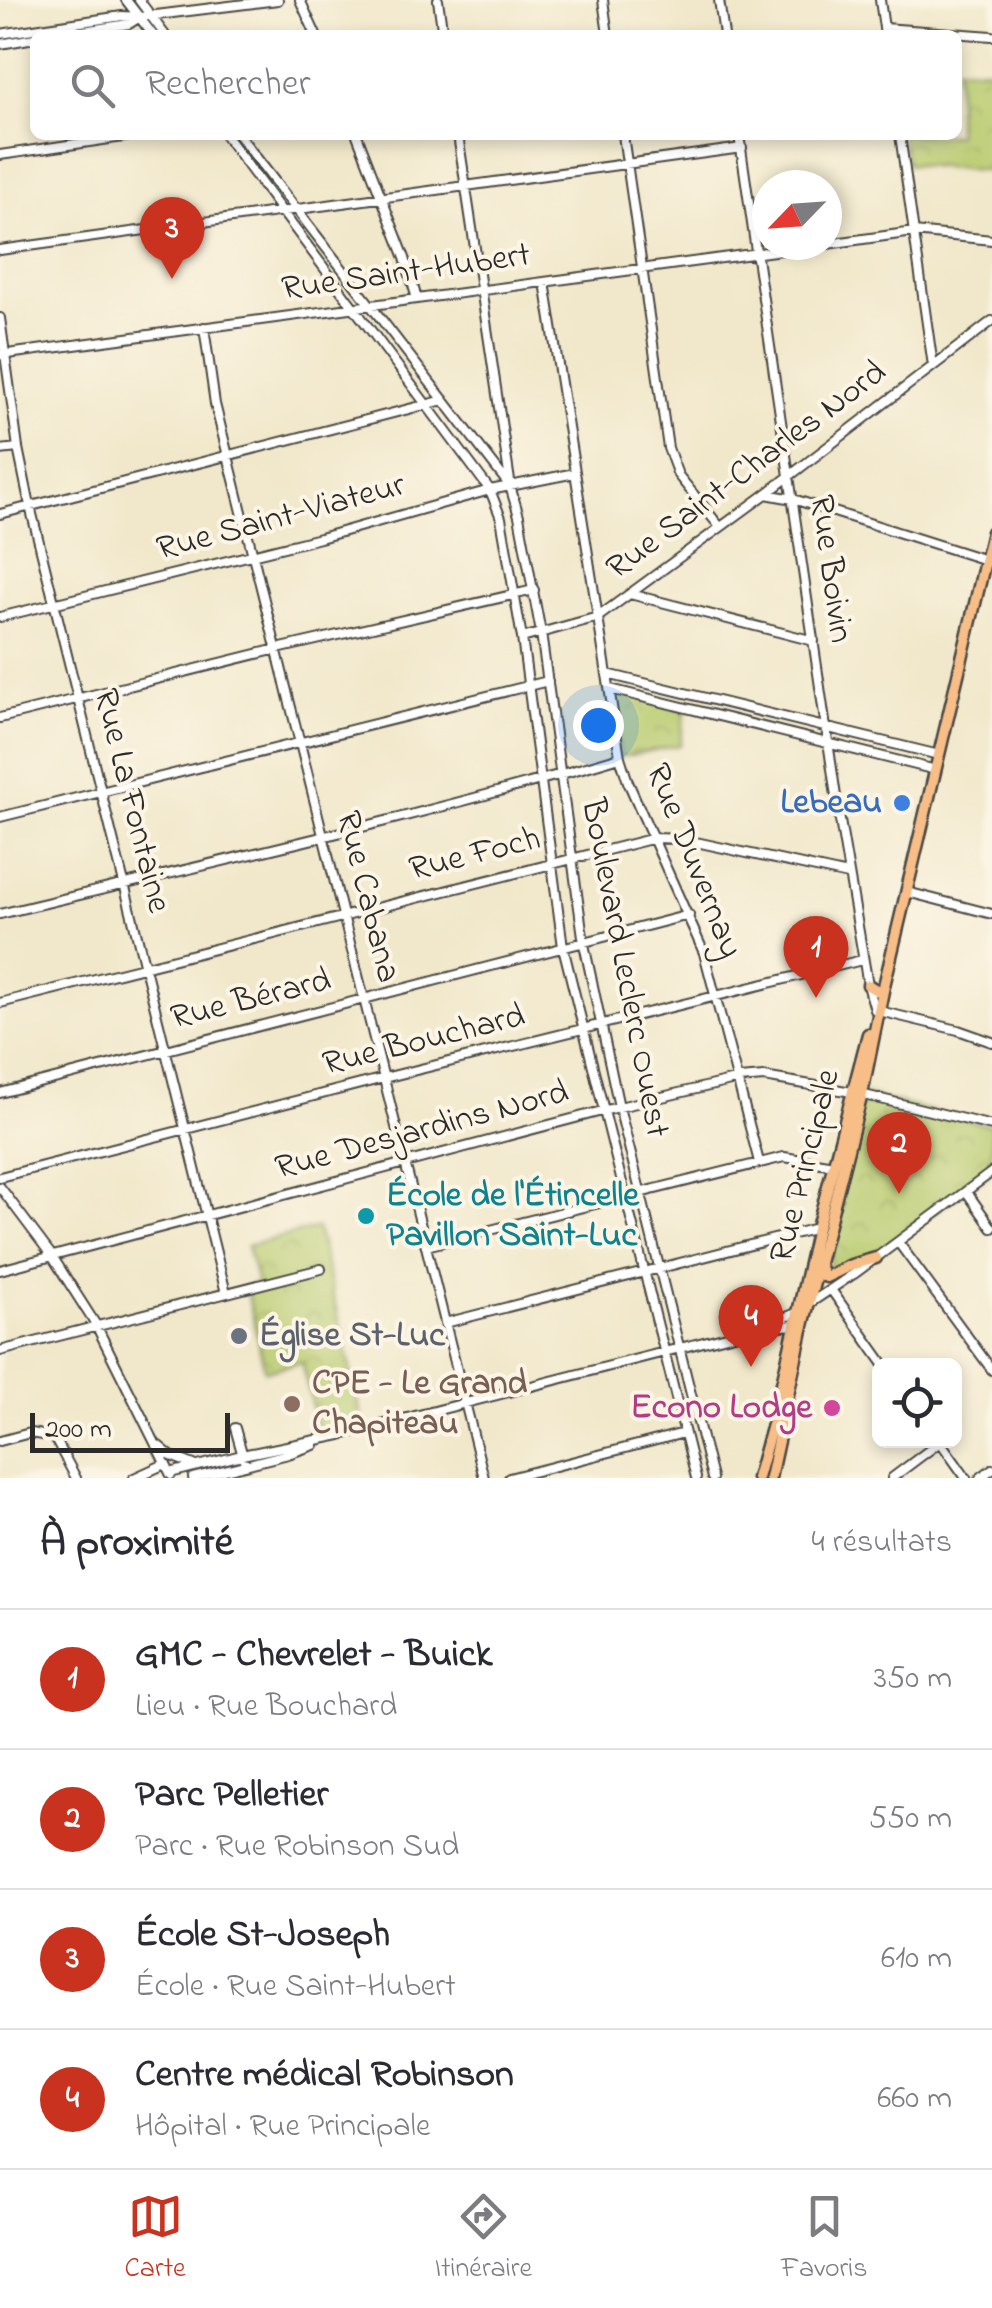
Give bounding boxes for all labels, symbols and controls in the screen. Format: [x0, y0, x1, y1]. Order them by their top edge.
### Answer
search box [30, 30, 962, 140]
text: Rechercher [145, 57, 311, 113]
icon: search [65, 58, 120, 113]
north arrow [752, 170, 842, 260]
pin: 3 [140, 196, 204, 279]
street label: Rue Saint-Hubert [278, 230, 534, 316]
street label: Rue Saint-Charles Nord [596, 348, 898, 594]
street label: Rue Saint-Viateur [151, 460, 411, 576]
street label: Rue Boivin [794, 492, 866, 646]
street label: Rue La Fontaine [79, 684, 184, 919]
your location [573, 700, 624, 751]
street label: Rue Duvernay [631, 756, 755, 966]
place label: Lebeau [780, 778, 882, 829]
marker: Lebeau [891, 792, 913, 814]
street label: Boulevard Leclerc Ouest [566, 793, 682, 1142]
street label: Rue Cabana [321, 806, 413, 988]
street label: Rue Foch [404, 814, 546, 896]
pin: 1 [784, 916, 848, 998]
street label: Rue Bérard [166, 956, 336, 1044]
street label: Rue Bouchard [317, 991, 531, 1091]
street label: Rue Principale [757, 1064, 855, 1268]
street label: Rue Desjardins Nord [270, 1067, 574, 1195]
pin: 2 [866, 1112, 932, 1194]
place label: École de l'Étincelle Pavillon Saint-Luc [386, 1171, 640, 1262]
marker: École de l'Étincelle Pavillon Saint-Luc [355, 1205, 377, 1227]
pin: 4 [718, 1284, 784, 1367]
place label: Église St-Luc [259, 1311, 446, 1363]
marker: Église St-Luc [228, 1325, 250, 1347]
map controls [872, 1358, 962, 1448]
button: locate [872, 1358, 962, 1448]
place label: CPE - Le Grand Chapiteau [312, 1359, 528, 1450]
place label: Econo Lodge [631, 1383, 813, 1435]
marker: CPE - Le Grand Chapiteau [281, 1393, 303, 1415]
marker: Econo Lodge [821, 1397, 843, 1419]
scale bar [30, 1408, 230, 1452]
text: 200 m [45, 1410, 112, 1451]
text: À proximité [40, 1513, 234, 1574]
text: 4 résultats [812, 1520, 952, 1567]
text: GMC - Chevrelet - Buick [135, 1628, 492, 1684]
text: 1 [67, 1656, 78, 1703]
text: 350 m [874, 1656, 952, 1703]
text: Lieu · Rue Bouchard [135, 1684, 397, 1731]
text: Parc Pelletier [135, 1768, 328, 1824]
text: 2 [65, 1796, 80, 1843]
text: 550 m [869, 1796, 952, 1843]
text: Parc · Rue Robinson Sud [135, 1824, 459, 1871]
text: École St-Joseph [135, 1908, 390, 1964]
text: 3 [66, 1936, 79, 1983]
text: 610 m [881, 1936, 952, 1983]
text: École · Rue Saint-Hubert [135, 1964, 456, 2011]
text: Centre médical Robinson [135, 2048, 514, 2104]
text: 4 [66, 2076, 79, 2123]
text: 660 m [877, 2076, 952, 2123]
text: Hôpital · Rue Principale [135, 2104, 430, 2151]
tab: Carte [124, 2189, 186, 2290]
tab: Itinéraire [435, 2189, 532, 2290]
tab: Favoris [781, 2189, 868, 2290]

